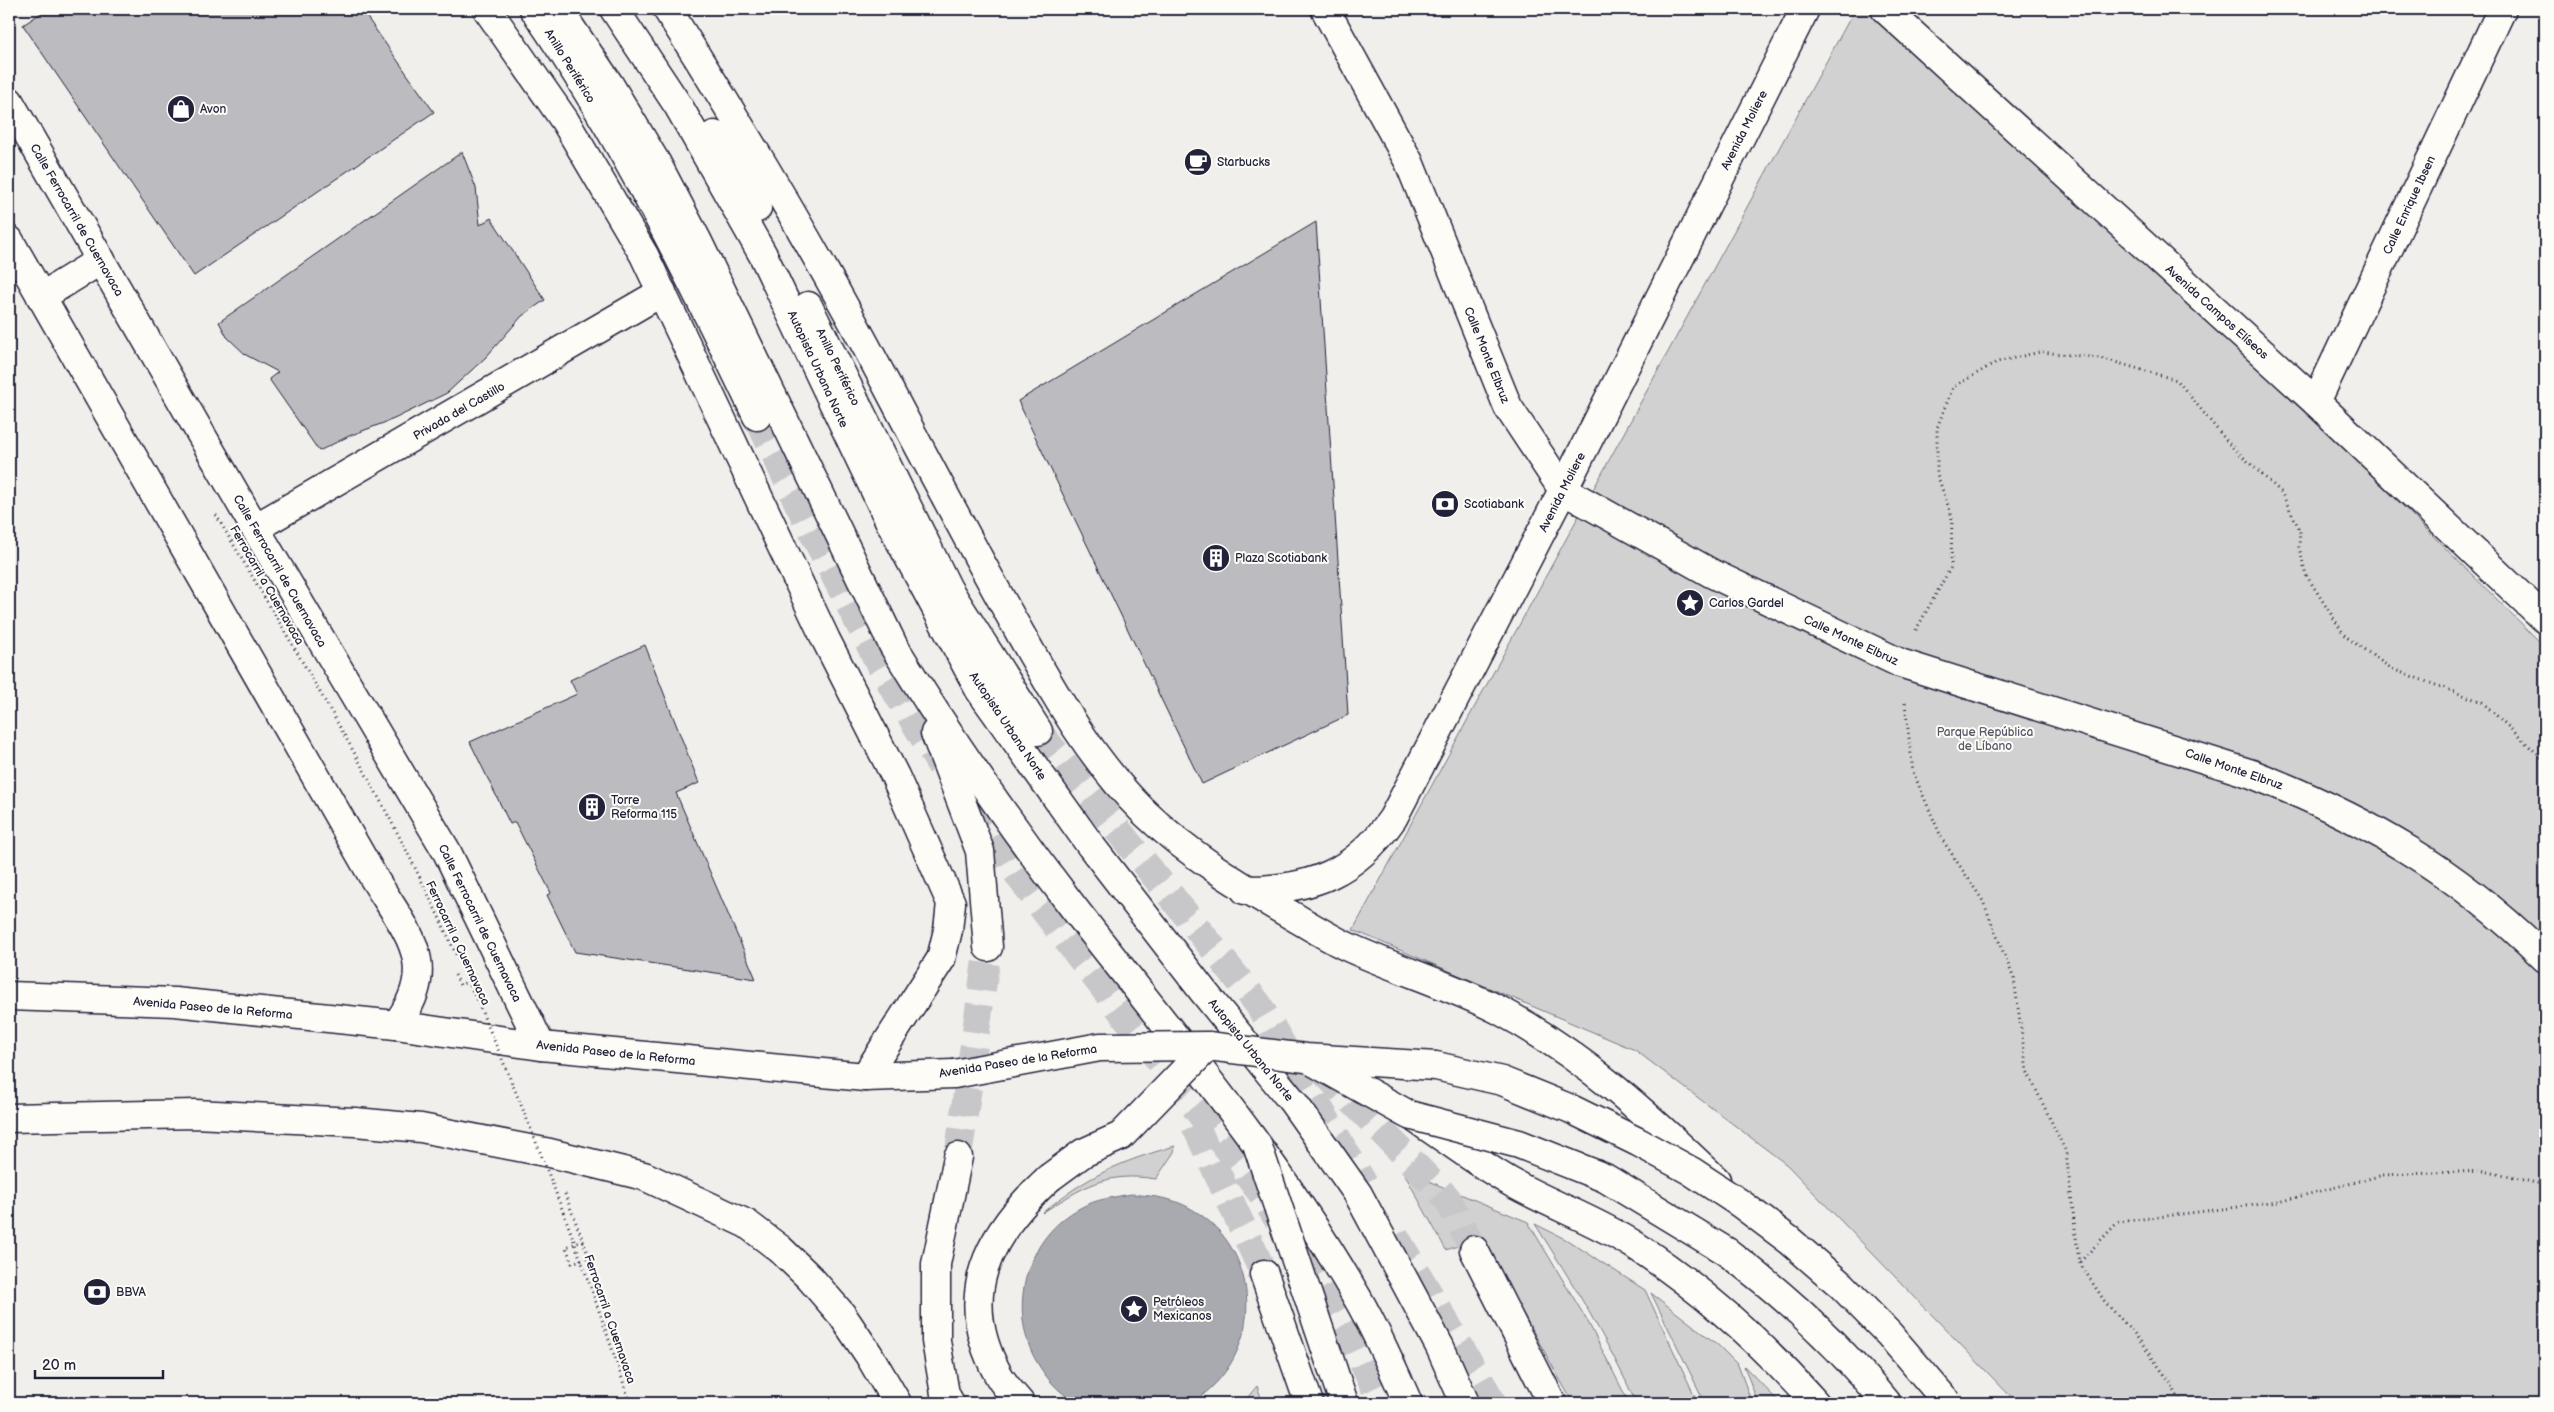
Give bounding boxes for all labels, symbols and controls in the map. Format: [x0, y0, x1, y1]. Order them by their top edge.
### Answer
street label: Anillo Periférico [541, 27, 598, 106]
street label: Avenida Moliere [1718, 88, 1771, 172]
shop icon: Avon [166, 94, 196, 124]
place label: Avon [200, 102, 226, 117]
street label: Calle Ferrocarril de Cuernavaca [27, 141, 127, 299]
cafe icon: Starbucks [1183, 147, 1213, 177]
street label: Calle Enrique Ibsen [2380, 153, 2439, 257]
place label: Starbucks [1217, 155, 1270, 170]
street label: Avenida Campos Elíseos [2162, 262, 2271, 363]
street label: Calle Monte Elbruz [1460, 305, 1513, 406]
street label: Autopista Urbana Norte [784, 308, 851, 430]
street label: Anillo Periférico [812, 326, 863, 409]
street label: Privada del Castillo [411, 379, 508, 444]
street label: Avenida Moliere [1536, 450, 1589, 534]
bank icon: Scotiabank [1430, 489, 1460, 519]
street label: Calle Ferrocarril de Cuernavaca [230, 492, 330, 650]
place label: Scotiabank [1464, 497, 1524, 512]
street label: Ferrocarril a Cuernavaca [226, 523, 307, 648]
building icon: Plaza Scotiabank [1201, 543, 1231, 573]
place label: Plaza Scotiabank [1235, 551, 1327, 566]
place icon: Carlos Gardel [1675, 588, 1705, 618]
place label: Carlos Gardel [1709, 596, 1784, 611]
street label: Calle Monte Elbruz [1801, 612, 1901, 669]
street label: Autopista Urbana Norte [966, 669, 1049, 783]
park label: Parque República de Líbano [1937, 725, 2033, 754]
street label: Calle Monte Elbruz [2183, 746, 2285, 793]
building icon: Torre Reforma 115 [577, 792, 607, 822]
place label: Torre Reforma 115 [611, 793, 677, 822]
street label: Calle Ferrocarril de Cuernavaca [435, 842, 524, 1005]
street label: Ferrocarril a Cuernavaca [422, 879, 493, 1008]
street label: Avenida Paseo de la Reforma [133, 994, 293, 1023]
street label: Autopista Urbana Norte [1205, 996, 1297, 1105]
street label: Avenida Paseo de la Reforma [536, 1038, 696, 1069]
street label: Avenida Paseo de la Reforma [938, 1042, 1098, 1081]
street label: Ferrocarril a Cuernavaca [580, 1253, 639, 1386]
bank icon: BBVA [82, 1277, 112, 1307]
place label: BBVA [116, 1285, 146, 1300]
place icon: Petróleos Mexicanos [1119, 1294, 1149, 1324]
place label: Petróleos Mexicanos [1153, 1295, 1212, 1324]
scale bar [35, 1347, 162, 1379]
text: 20 m [42, 1356, 76, 1375]

